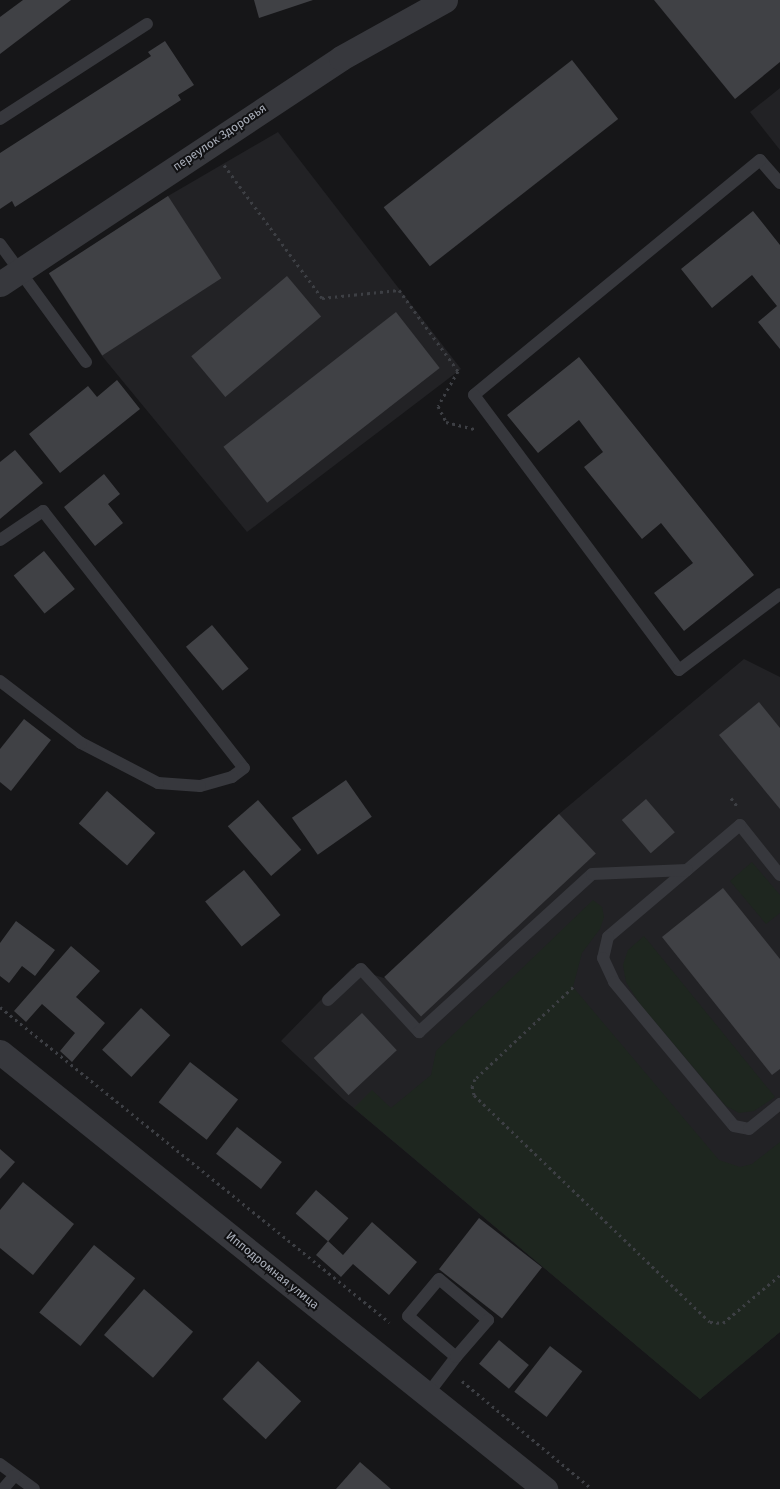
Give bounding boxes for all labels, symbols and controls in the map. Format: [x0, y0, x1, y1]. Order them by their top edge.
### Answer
street label: переулок Здоровья [170, 101, 270, 175]
street label: Ипподромная улица [223, 1229, 321, 1313]

